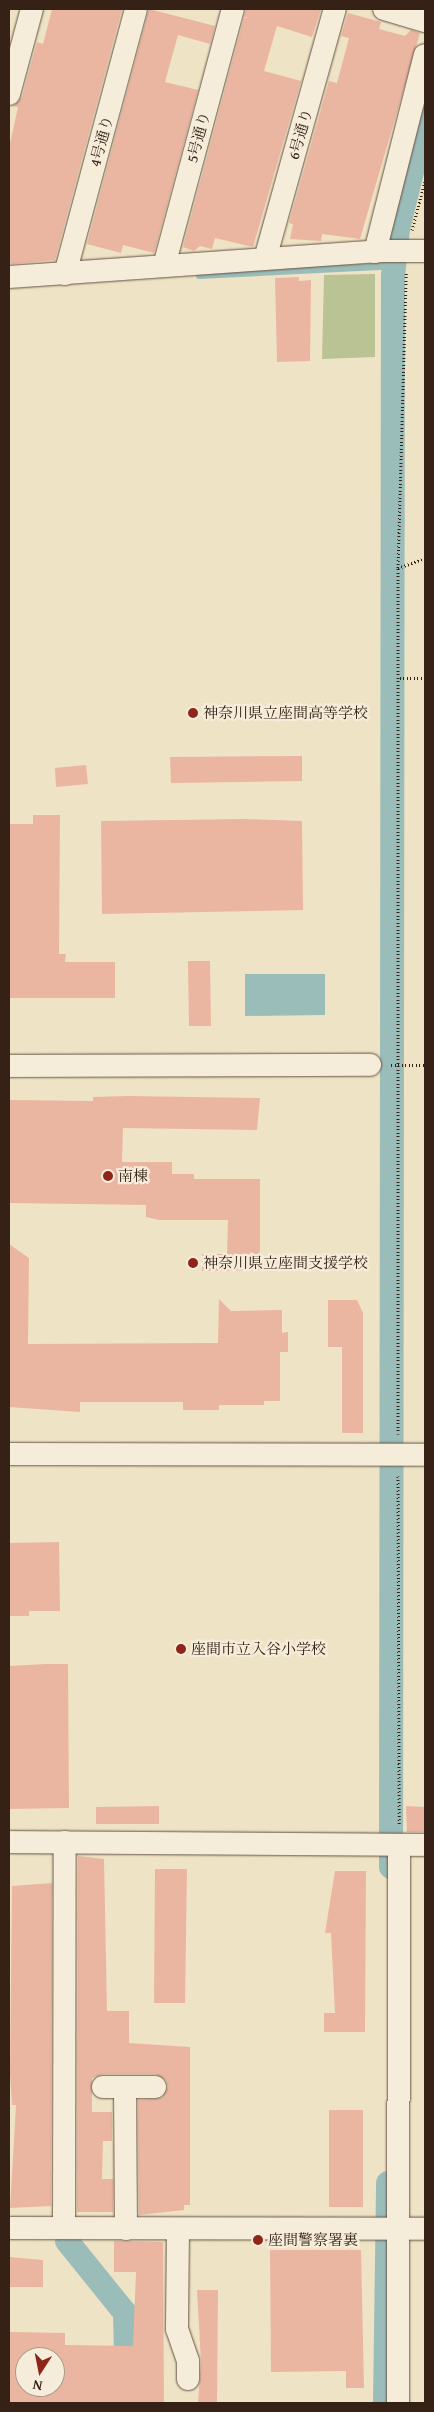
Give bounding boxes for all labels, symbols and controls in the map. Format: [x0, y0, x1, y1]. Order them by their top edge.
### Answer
street label: 6号通り [284, 106, 316, 162]
street label: 5号通り [183, 109, 213, 165]
street label: 4号通り [86, 113, 116, 169]
place label: 神奈川県立座間高等学校 [203, 704, 368, 722]
marker: 神奈川県立座間高等学校 [187, 707, 199, 719]
place label: 南棟 [118, 1167, 148, 1185]
marker: 南棟 [102, 1170, 114, 1182]
place label: 神奈川県立座間支援学校 [203, 1254, 368, 1272]
marker: 神奈川県立座間支援学校 [187, 1257, 199, 1269]
place label: 座間市立入谷小学校 [191, 1640, 326, 1658]
marker: 座間市立入谷小学校 [175, 1643, 187, 1655]
place label: 座間警察署裏 [268, 2231, 358, 2249]
marker: 座間警察署裏 [252, 2234, 264, 2246]
north arrow [15, 2347, 65, 2397]
text: N [31, 2375, 44, 2396]

